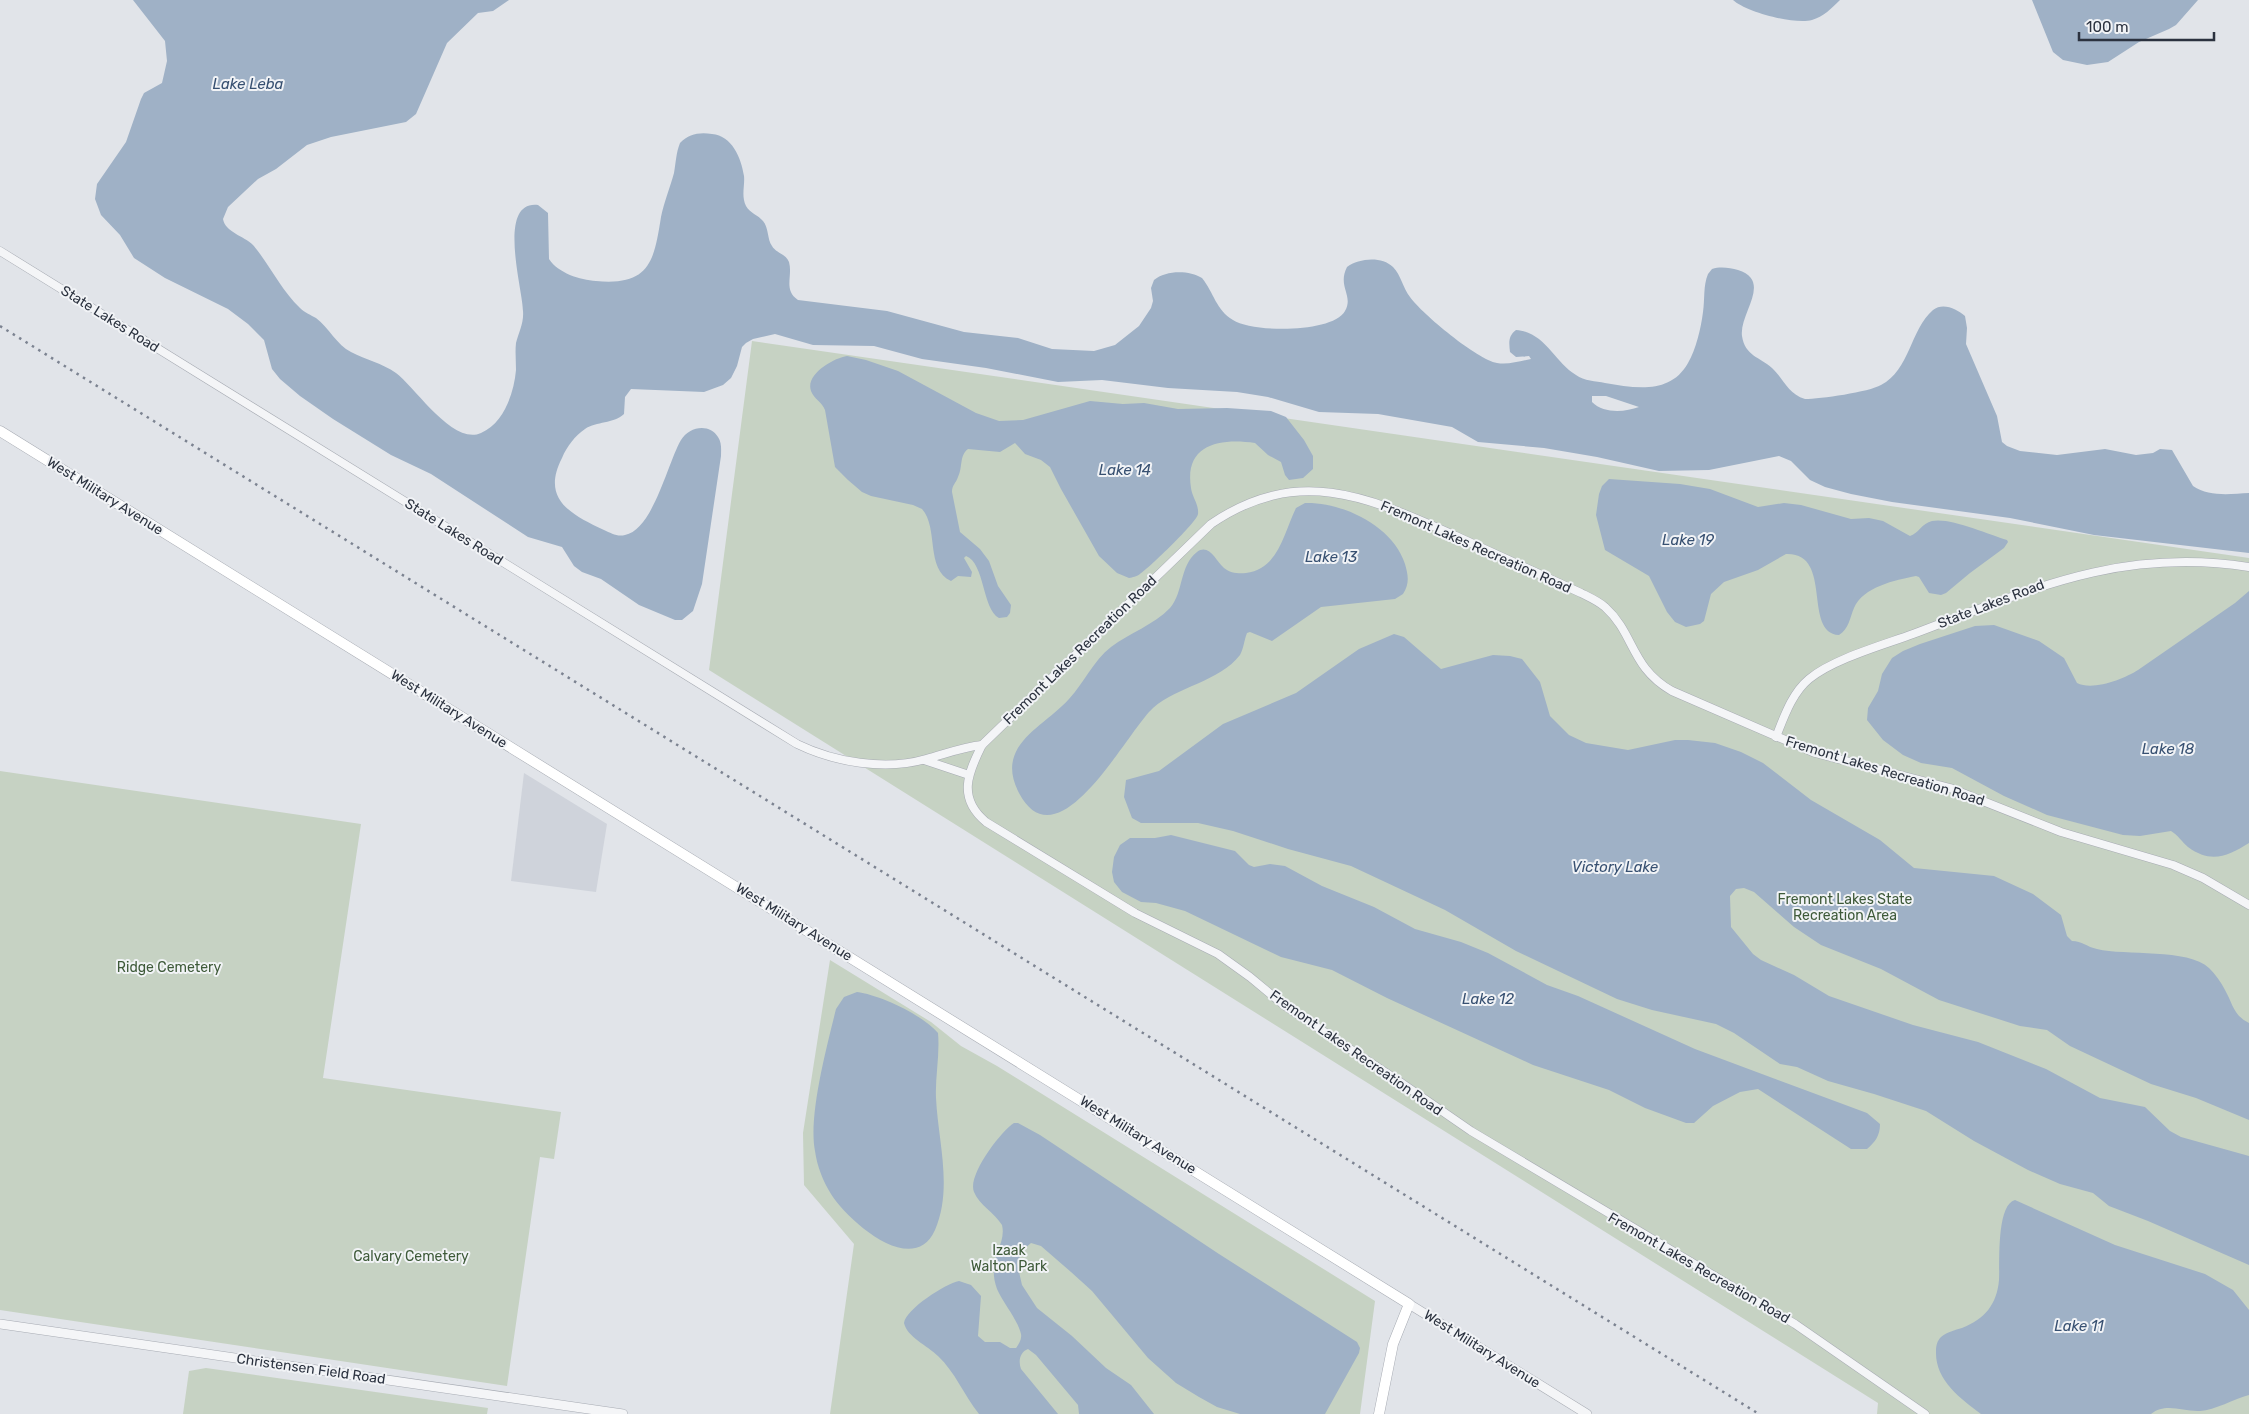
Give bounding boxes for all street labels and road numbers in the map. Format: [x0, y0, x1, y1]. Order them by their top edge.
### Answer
street label: State Lakes Road [58, 282, 162, 356]
street label: West Military Avenue [44, 453, 166, 539]
street label: State Lakes Road [402, 495, 506, 569]
street label: Fremont Lakes Recreation Road [1378, 497, 1574, 597]
street label: Fremont Lakes Recreation Road [1000, 572, 1160, 728]
street label: State Lakes Road [1935, 576, 2047, 632]
street label: West Military Avenue [388, 666, 510, 752]
street label: Fremont Lakes Recreation Road [1784, 733, 1986, 809]
street label: West Military Avenue [733, 879, 855, 965]
street label: Fremont Lakes Recreation Road [1266, 987, 1446, 1119]
street label: West Military Avenue [1077, 1092, 1199, 1178]
street label: Fremont Lakes Recreation Road [1605, 1209, 1793, 1327]
street label: West Military Avenue [1421, 1306, 1543, 1392]
street label: Christensen Field Road [235, 1350, 387, 1388]

